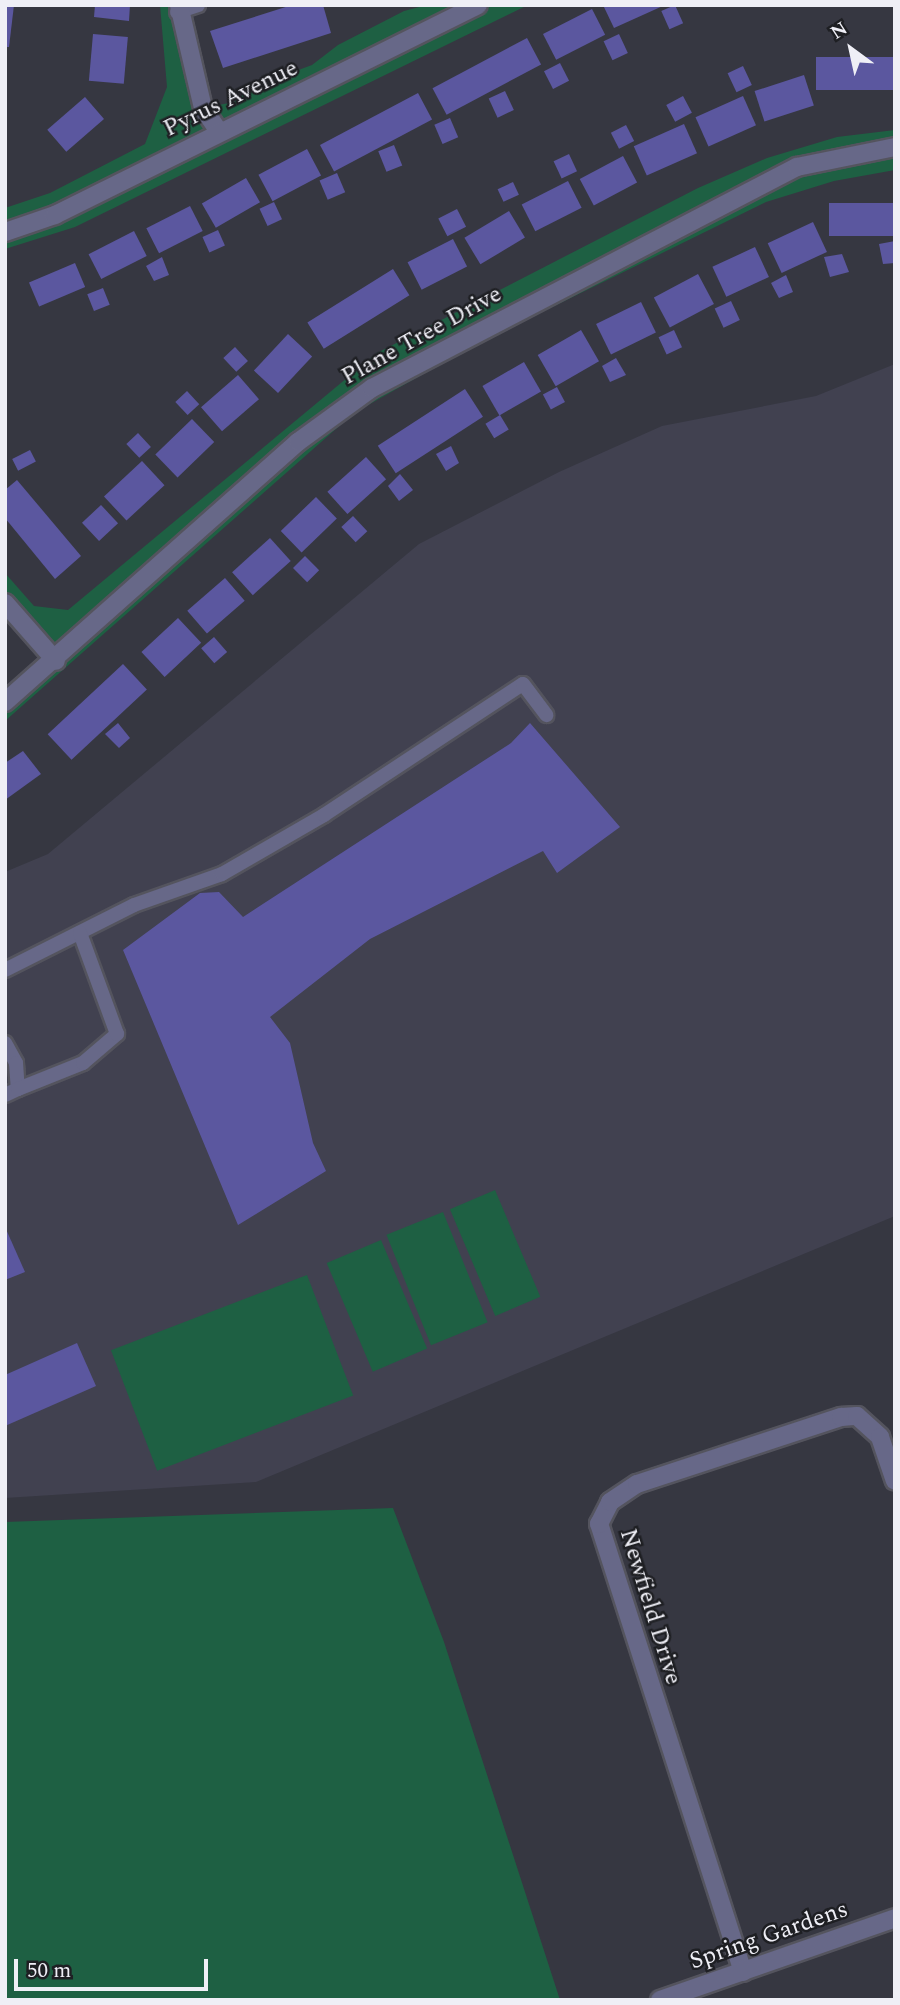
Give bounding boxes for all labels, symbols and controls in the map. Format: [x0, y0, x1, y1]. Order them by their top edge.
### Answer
north arrow [816, 14, 886, 84]
text: N [825, 15, 854, 47]
street label: Pyrus Avenue [159, 54, 303, 144]
street label: Plane Tree Drive [337, 280, 507, 392]
street label: Newfield Drive [613, 1526, 687, 1688]
street label: Spring Gardens [686, 1895, 852, 1977]
scale bar [18, 1946, 212, 1990]
text: 50 m [27, 1955, 71, 1987]

